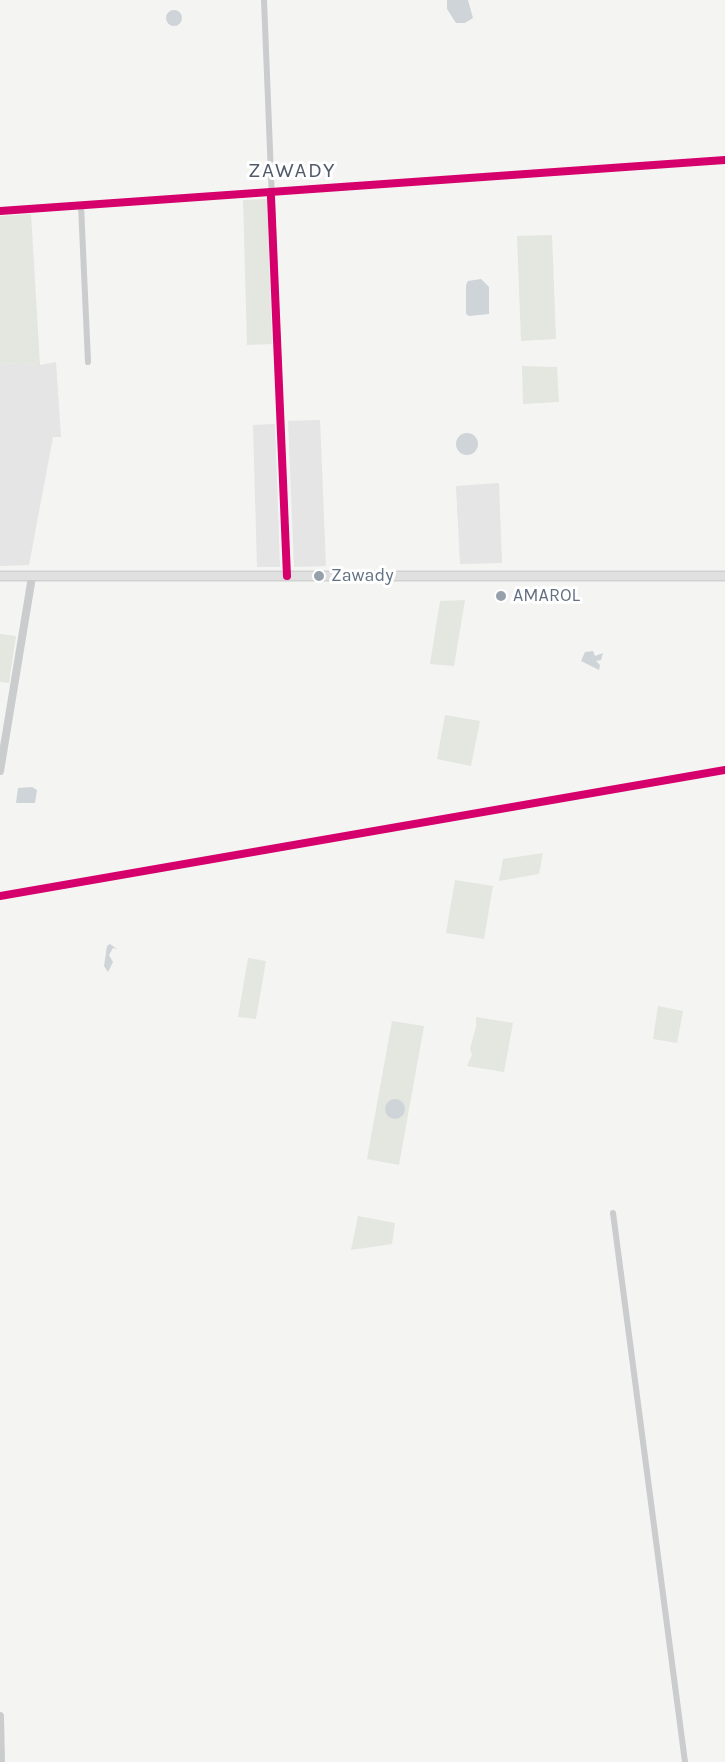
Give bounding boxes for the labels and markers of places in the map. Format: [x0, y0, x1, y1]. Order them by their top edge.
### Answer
place label: Zawady [331, 565, 394, 587]
marker: Zawady [312, 569, 326, 583]
place label: AMAROL [513, 585, 580, 607]
marker: AMAROL [494, 589, 508, 603]

